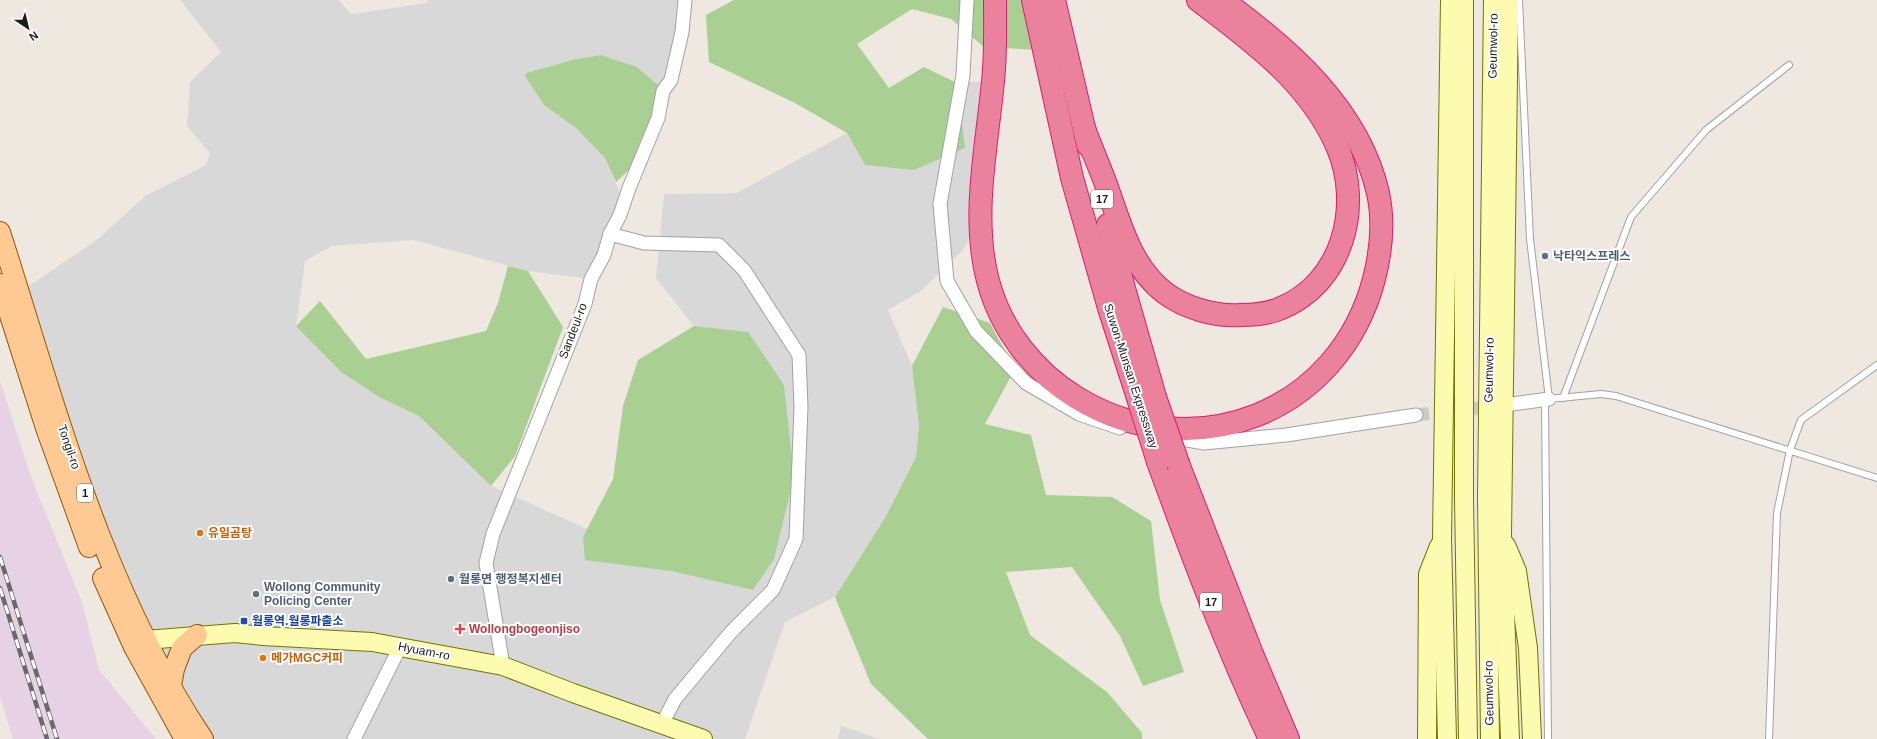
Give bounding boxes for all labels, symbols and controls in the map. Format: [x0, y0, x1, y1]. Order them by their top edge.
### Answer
north arrow [8, 8, 48, 48]
street label: Geumwol-ro [1485, 13, 1501, 79]
text: N [27, 29, 40, 43]
road number: 17 [1091, 190, 1113, 208]
place label: 낙타익스프레스 [1553, 249, 1630, 263]
marker: 낙타익스프레스 [1540, 251, 1550, 261]
street label: Sandeul-ro [556, 301, 590, 361]
street label: Suwon-Munsan Expressway [1101, 302, 1161, 450]
street label: Geumwol-ro [1481, 337, 1497, 403]
street label: Tongil-ro [55, 423, 83, 471]
road number: 1 [77, 484, 93, 502]
place label: 유일곰탕 [208, 526, 252, 540]
marker: 유일곰탕 [195, 528, 205, 538]
place label: 월롱면 행정복지센터 [459, 572, 562, 586]
marker: 월롱면 행정복지센터 [446, 574, 456, 584]
place label: Wollong Community Policing Center [264, 580, 381, 608]
marker: Wollong Community Policing Center [251, 589, 261, 599]
road number: 17 [1200, 593, 1222, 611]
place label: 월롱역.월롱파출소 [252, 614, 344, 628]
marker: 월롱역.월롱파출소 [239, 616, 249, 626]
place label: Wollongbogeonjiso [469, 622, 580, 636]
marker: Wollongbogeonjiso [454, 623, 466, 635]
street label: Hyuam-ro [397, 639, 452, 663]
place label: 메가MGC커피 [271, 651, 343, 665]
marker: 메가MGC커피 [258, 653, 268, 663]
street label: Geumwol-ro [1481, 660, 1497, 726]

